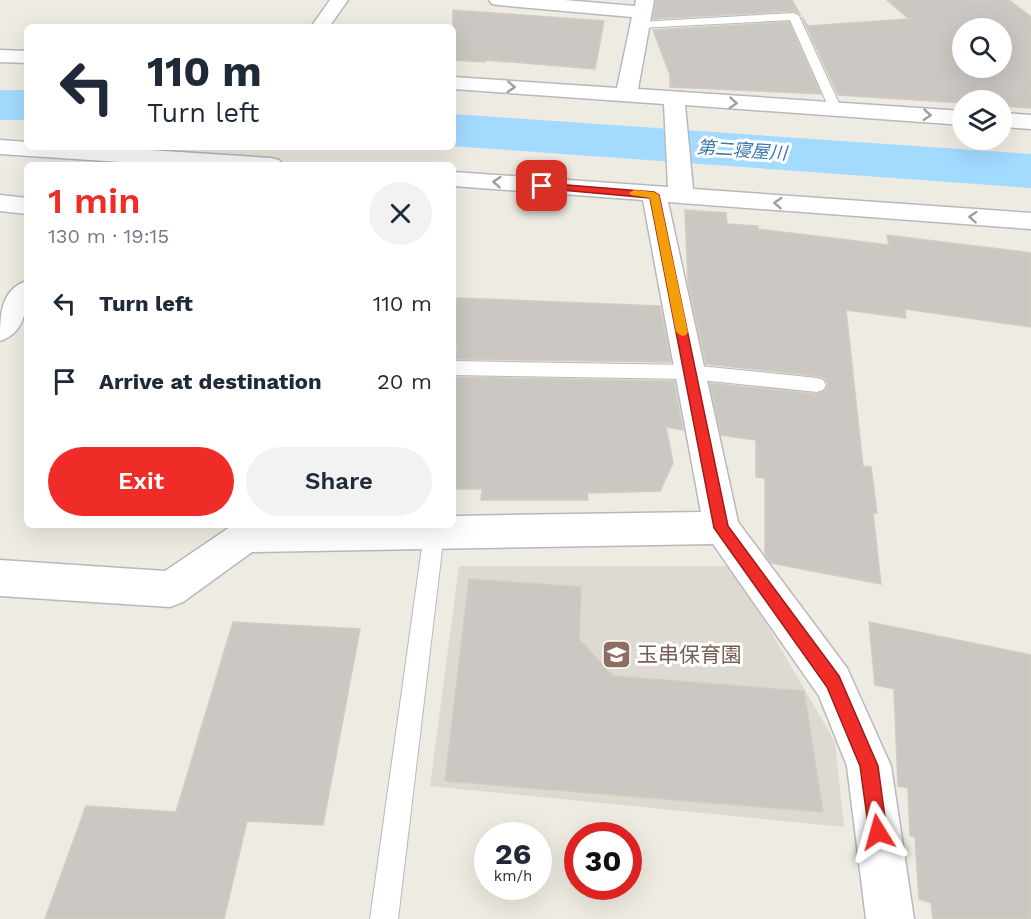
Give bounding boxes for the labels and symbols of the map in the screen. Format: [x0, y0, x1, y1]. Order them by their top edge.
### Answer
one-way arrow [507, 80, 516, 93]
one-way arrow [728, 97, 737, 110]
one-way arrow [923, 109, 932, 122]
water label: 第二寝屋川 [696, 136, 790, 164]
pin [516, 160, 567, 211]
one-way arrow [492, 176, 501, 189]
one-way arrow [774, 196, 783, 209]
one-way arrow [968, 211, 977, 224]
school or university icon: 玉串保育園 [600, 638, 632, 670]
place label: 玉串保育園 [637, 642, 742, 667]
position arrow [846, 800, 910, 864]
speed limit sign: 30 [564, 822, 642, 900]

